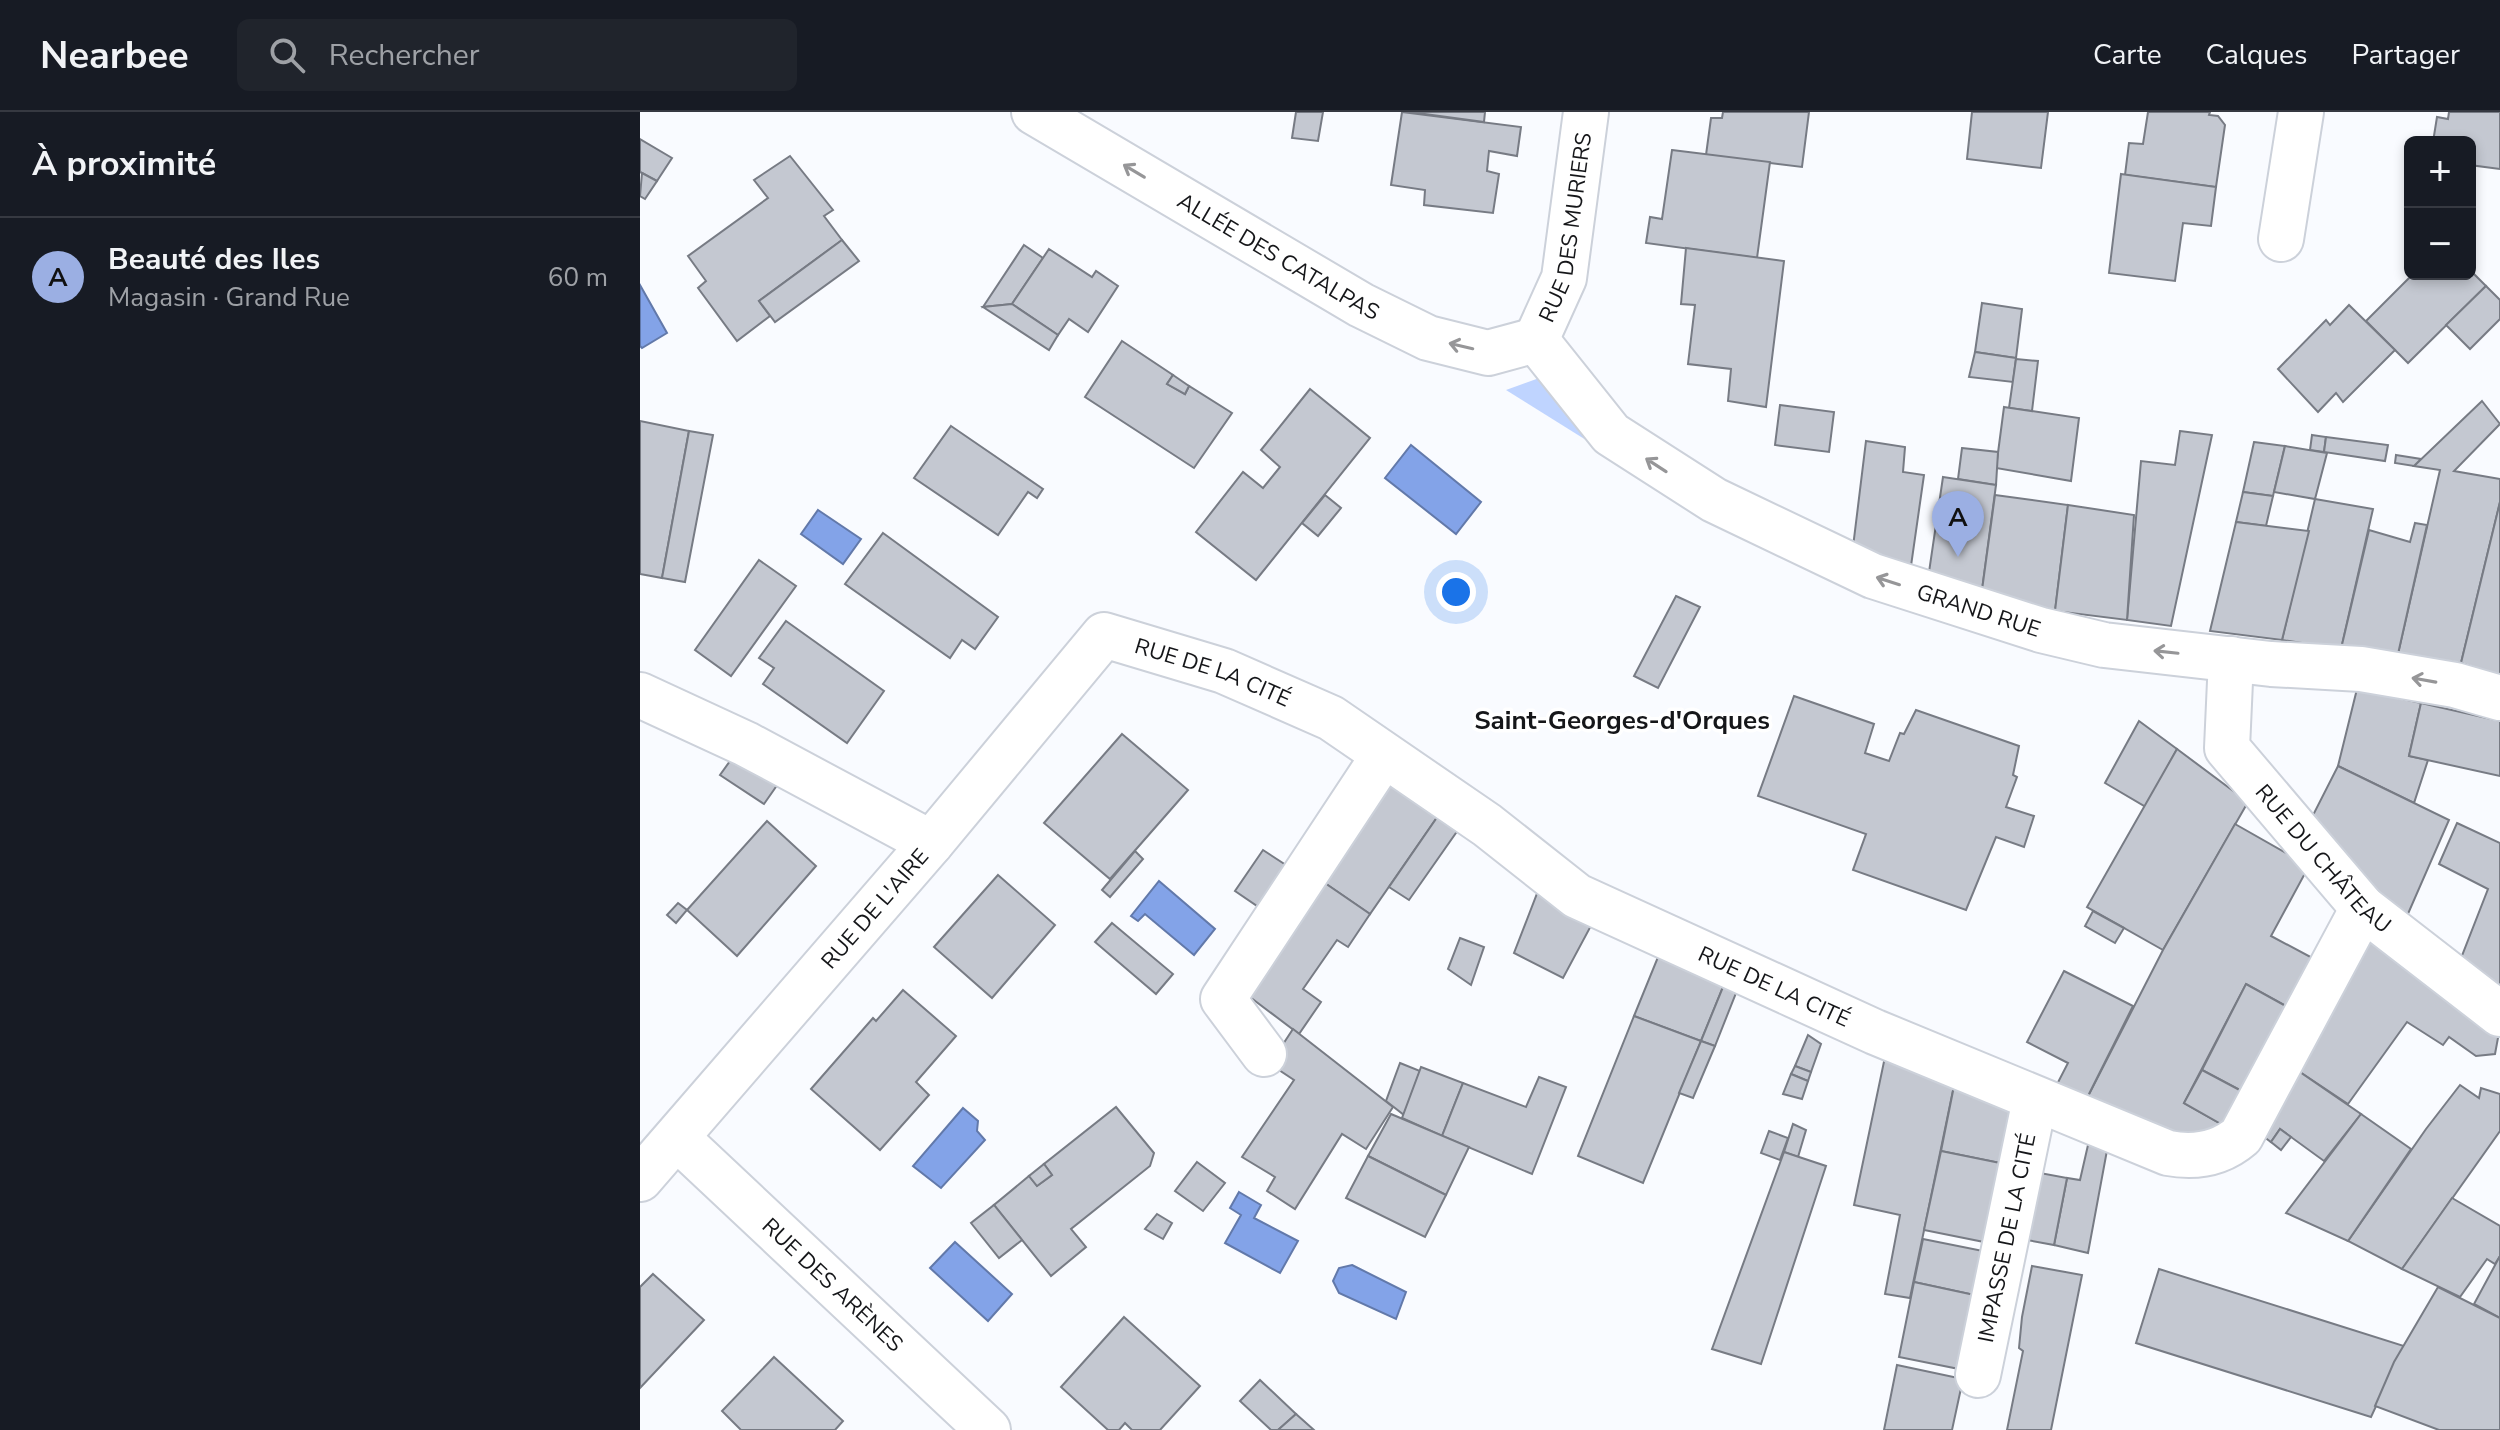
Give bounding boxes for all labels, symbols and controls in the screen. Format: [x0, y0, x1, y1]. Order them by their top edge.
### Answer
search box [237, 19, 797, 91]
text: Nearbee [40, 30, 189, 81]
icon: search [265, 33, 309, 77]
text: Rechercher [329, 35, 479, 76]
text: Carte [2093, 36, 2162, 74]
text: Calques [2206, 36, 2307, 74]
text: Partager [2351, 36, 2460, 74]
street label: RUE DES MURIERS [1532, 131, 1599, 327]
map controls [2404, 136, 2476, 280]
button: + [2404, 136, 2476, 208]
text: À proximité [32, 141, 216, 187]
one-way arrow [1123, 163, 1146, 179]
street label: ALLÉE DES CATALPAS [1172, 186, 1384, 328]
button: − [2404, 208, 2476, 280]
text: Beauté des Iles [108, 239, 320, 280]
text: A [48, 260, 68, 295]
text: 60 m [548, 260, 608, 295]
text: Magasin · Grand Rue [108, 280, 350, 315]
one-way arrow [1449, 338, 1474, 353]
one-way arrow [1645, 456, 1667, 473]
pin: A [1932, 491, 1984, 557]
your location [1436, 572, 1476, 612]
one-way arrow [1875, 573, 1901, 588]
street label: GRAND RUE [1913, 577, 2044, 645]
street label: RUE DE LA CITÉ [1131, 631, 1295, 714]
one-way arrow [2153, 645, 2180, 660]
one-way arrow [2412, 672, 2437, 687]
district label: Saint-Georges-d'Orques [1474, 703, 1770, 738]
street label: RUE DU CHÂTEAU [2248, 778, 2397, 940]
street label: RUE DE L'AIRE [815, 842, 936, 976]
street label: RUE DE LA CITÉ [1693, 939, 1855, 1035]
street label: IMPASSE DE LA CITÉ [1971, 1131, 2044, 1345]
street label: RUE DES ARÈNES [755, 1212, 909, 1359]

